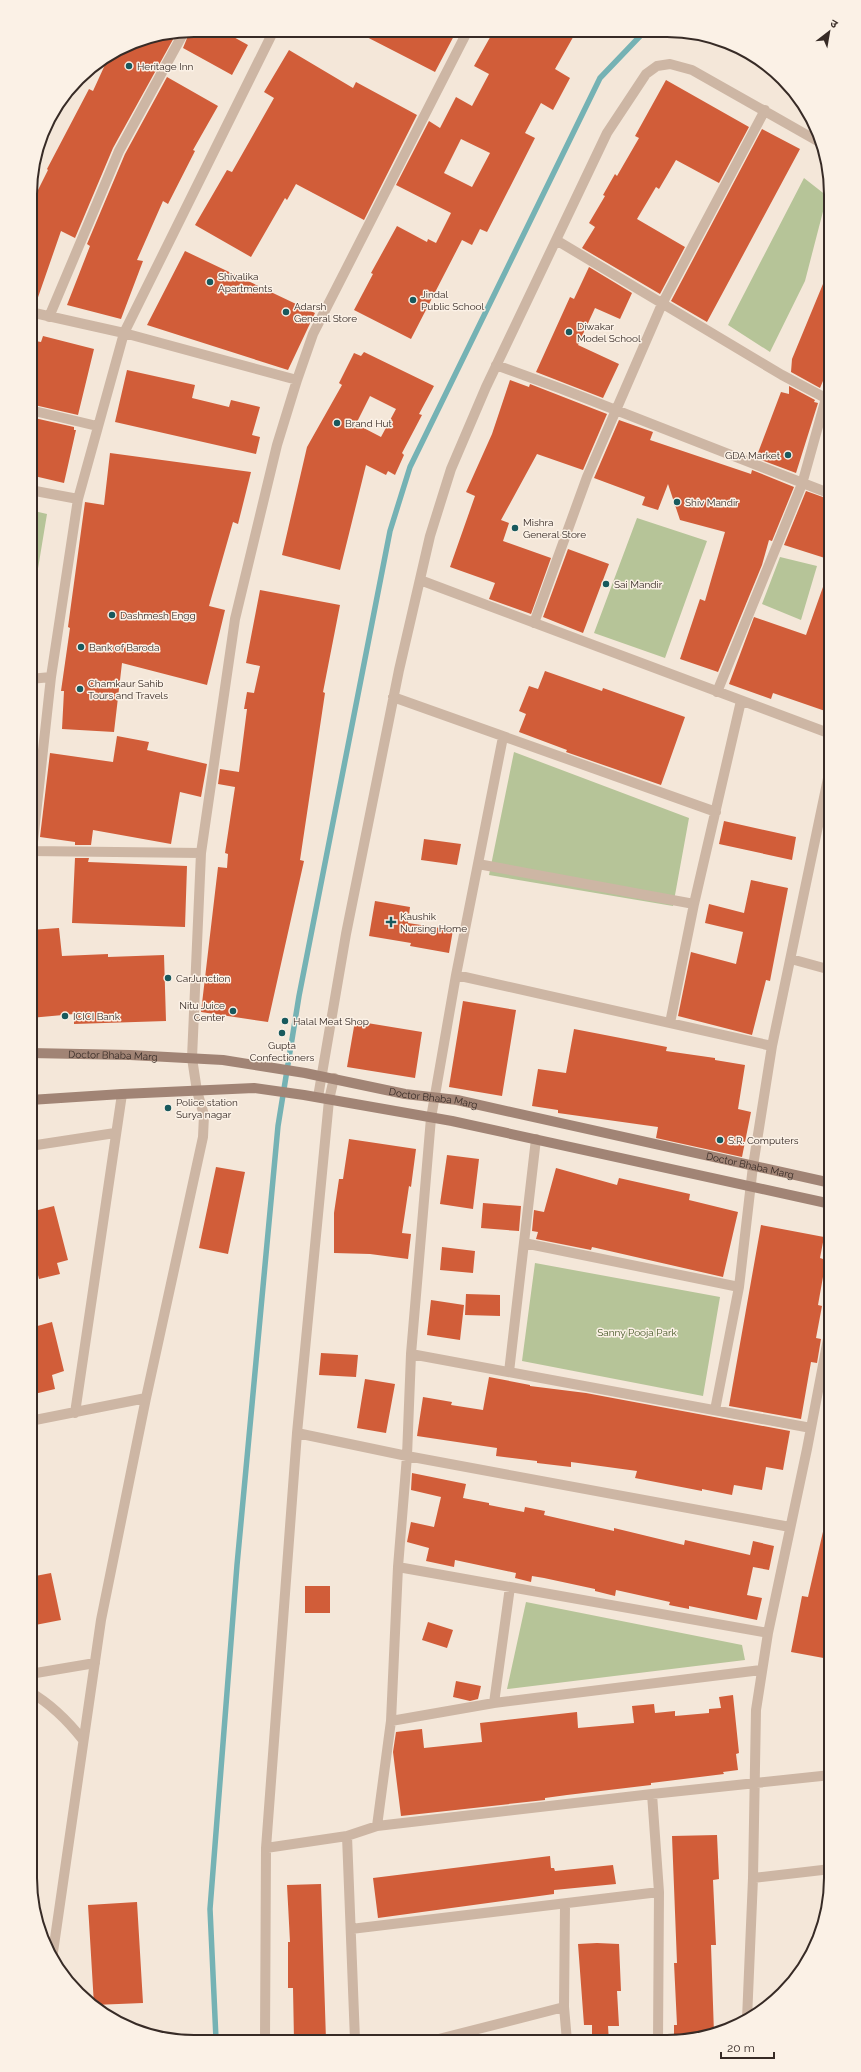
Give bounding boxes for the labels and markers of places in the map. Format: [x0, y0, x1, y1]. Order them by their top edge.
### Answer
marker: Heritage Inn [124, 61, 134, 71]
place label: Heritage Inn [137, 61, 194, 72]
place label: Shivalika Apartments [218, 271, 272, 294]
marker: Shivalika Apartments [205, 277, 215, 287]
place label: Jindal Public School [421, 289, 485, 312]
marker: Jindal Public School [408, 295, 418, 305]
place label: Adarsh General Store [294, 301, 357, 324]
marker: Adarsh General Store [281, 307, 291, 317]
place label: Diwakar Model School [577, 321, 641, 344]
marker: Diwakar Model School [564, 327, 574, 337]
marker: Brand Hut [332, 418, 342, 428]
place label: Brand Hut [345, 418, 393, 429]
place label: GDA Market [725, 450, 781, 461]
marker: GDA Market [783, 450, 793, 460]
marker: Shiv Mandir [672, 497, 682, 507]
place label: Shiv Mandir [685, 497, 739, 508]
place label: Mishra General Store [523, 517, 586, 540]
marker: Mishra General Store [510, 523, 520, 533]
marker: Sai Mandir [601, 579, 611, 589]
place label: Sai Mandir [614, 579, 663, 590]
marker: Dashmesh Engg [107, 610, 117, 620]
place label: Dashmesh Engg [120, 610, 196, 621]
marker: Bank of Baroda [76, 642, 86, 652]
place label: Bank of Baroda [89, 642, 159, 653]
place label: Chamkaur Sahib Tours and Travels [88, 678, 168, 701]
marker: Chamkaur Sahib Tours and Travels [75, 684, 85, 694]
place label: Kaushik Nursing Home [400, 911, 467, 934]
marker: Kaushik Nursing Home [385, 916, 397, 928]
marker: CarJunction [163, 973, 173, 983]
place label: CarJunction [176, 973, 231, 984]
place label: Nitu Juice Center [179, 1000, 225, 1023]
marker: Nitu Juice Center [228, 1006, 238, 1016]
marker: ICICI Bank [60, 1011, 70, 1021]
place label: ICICI Bank [73, 1011, 121, 1022]
marker: Halal Meat Shop [280, 1016, 290, 1026]
place label: Halal Meat Shop [293, 1016, 369, 1027]
marker: Gupta Confectioners [277, 1028, 287, 1038]
place label: Gupta Confectioners [250, 1040, 314, 1063]
place label: Police station Surya nagar [176, 1097, 238, 1120]
marker: Police station Surya nagar [163, 1103, 173, 1113]
marker: S.R. Computers [715, 1135, 725, 1145]
place label: S.R. Computers [728, 1135, 799, 1146]

